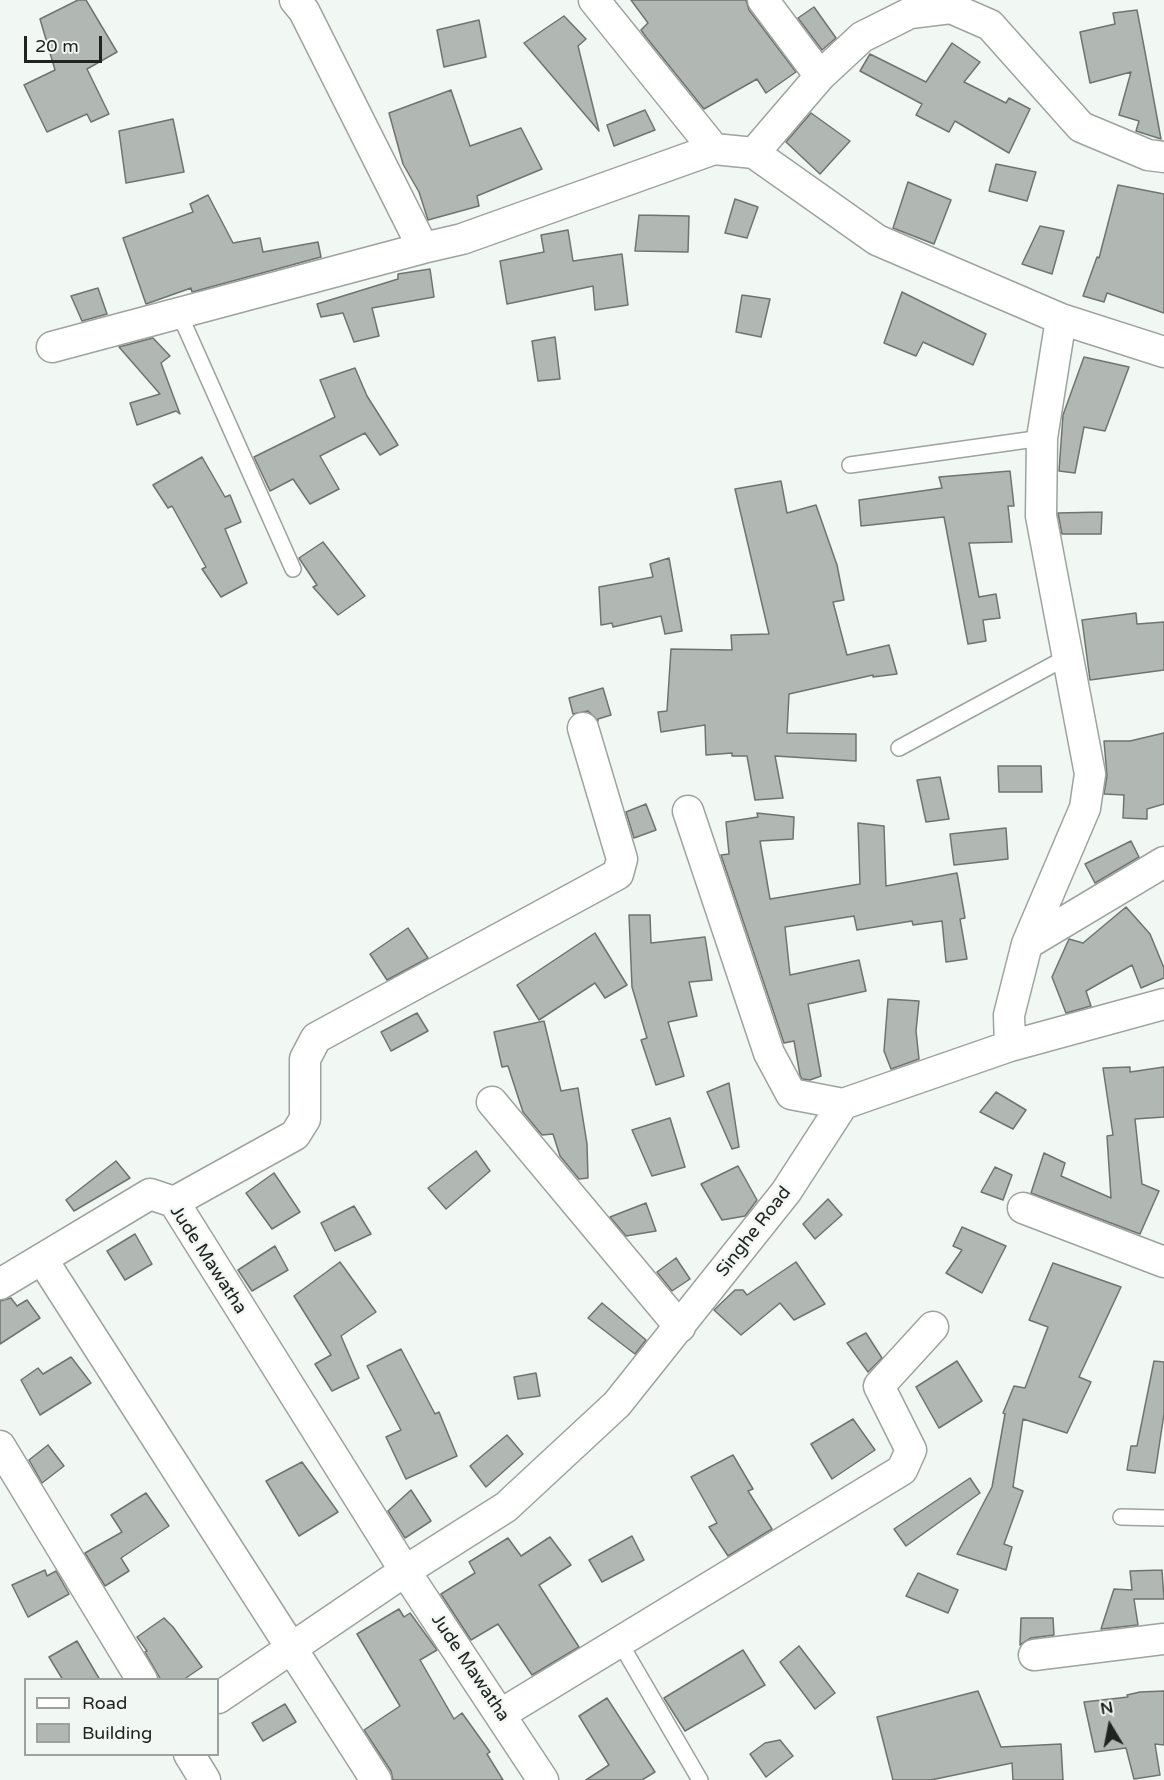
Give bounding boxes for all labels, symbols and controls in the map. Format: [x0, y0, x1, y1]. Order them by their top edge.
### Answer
scale bar [27, 24, 105, 62]
text: 20 m [35, 35, 79, 57]
street label: Singhe Road [712, 1182, 796, 1282]
street label: Jude Mawatha [165, 1202, 251, 1318]
street label: Jude Mawatha [426, 1610, 514, 1726]
legend [24, 1678, 219, 1756]
text: Road [82, 1692, 127, 1714]
north arrow [1080, 1696, 1140, 1756]
text: N [1099, 1697, 1115, 1719]
text: Building [82, 1722, 152, 1744]

